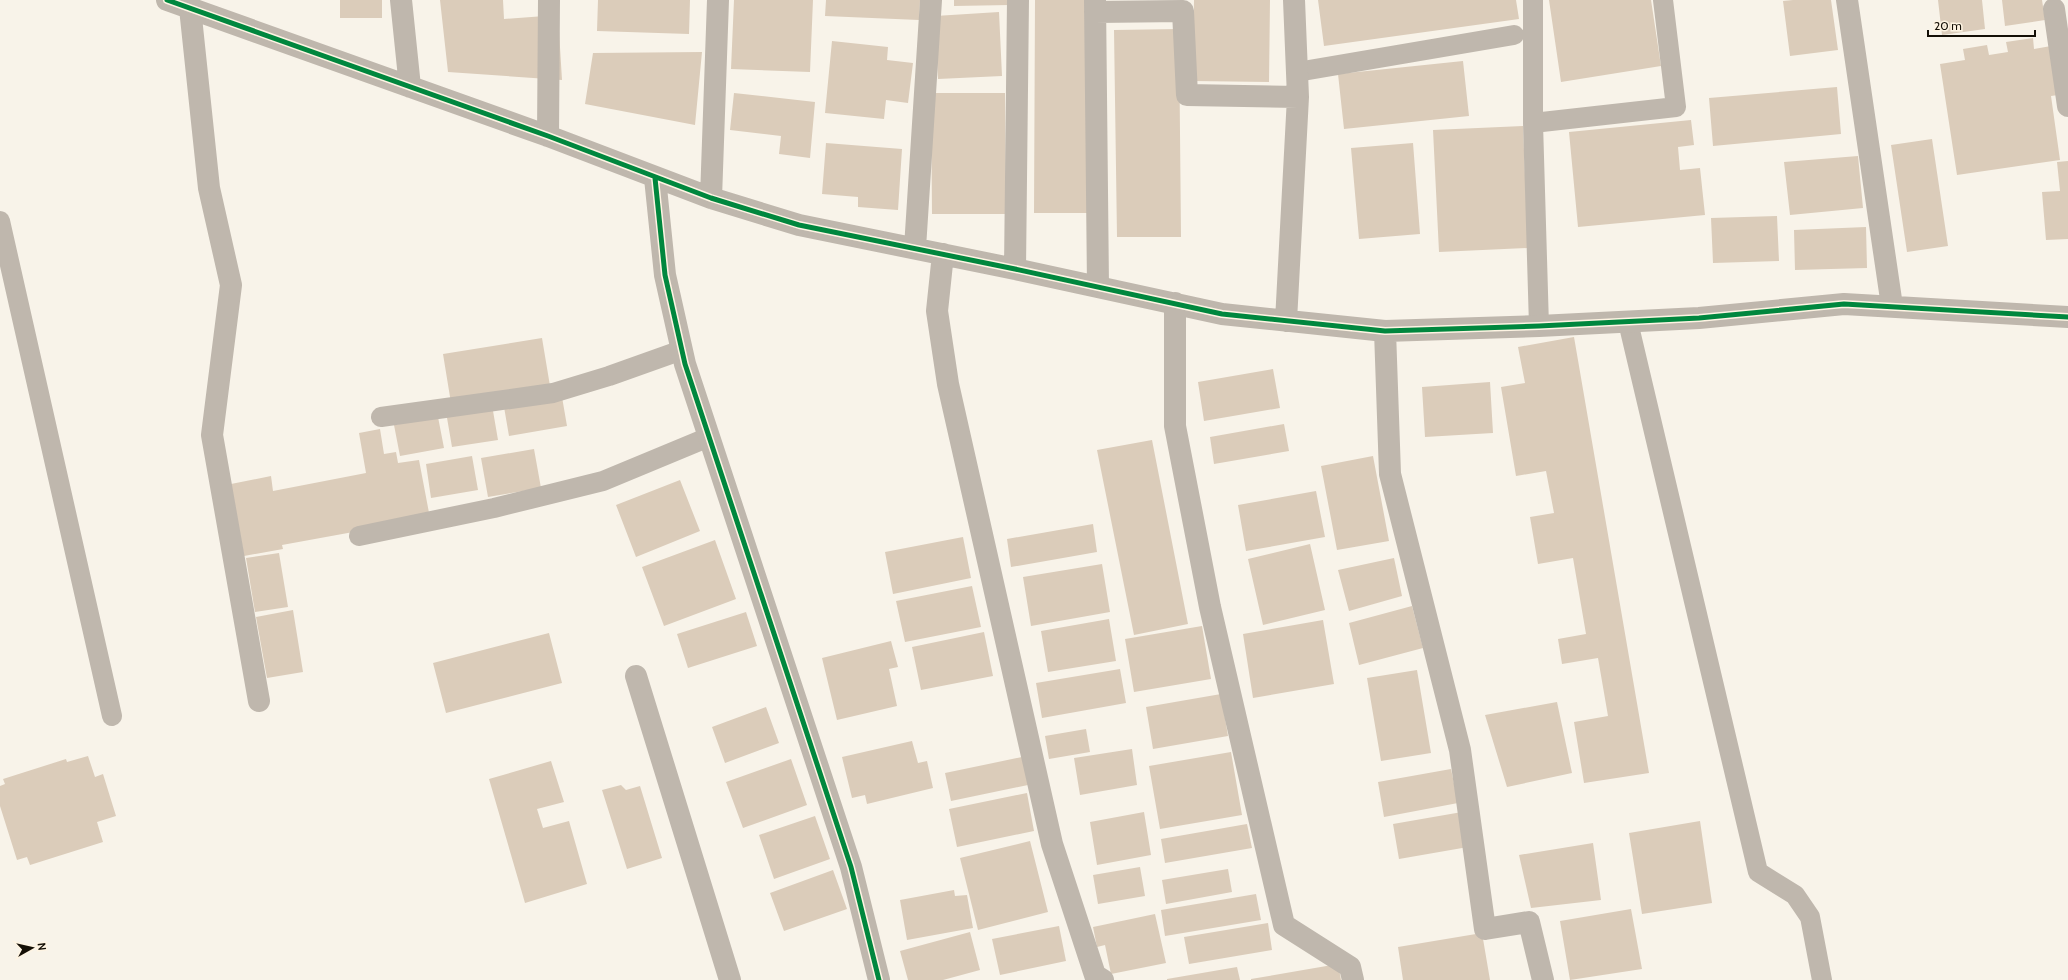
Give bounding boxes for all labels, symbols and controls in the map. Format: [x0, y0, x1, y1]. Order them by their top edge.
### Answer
scale bar [1928, 12, 2035, 38]
text: 20 m [1934, 18, 1962, 33]
north arrow [12, 928, 52, 968]
text: N [34, 942, 49, 951]

